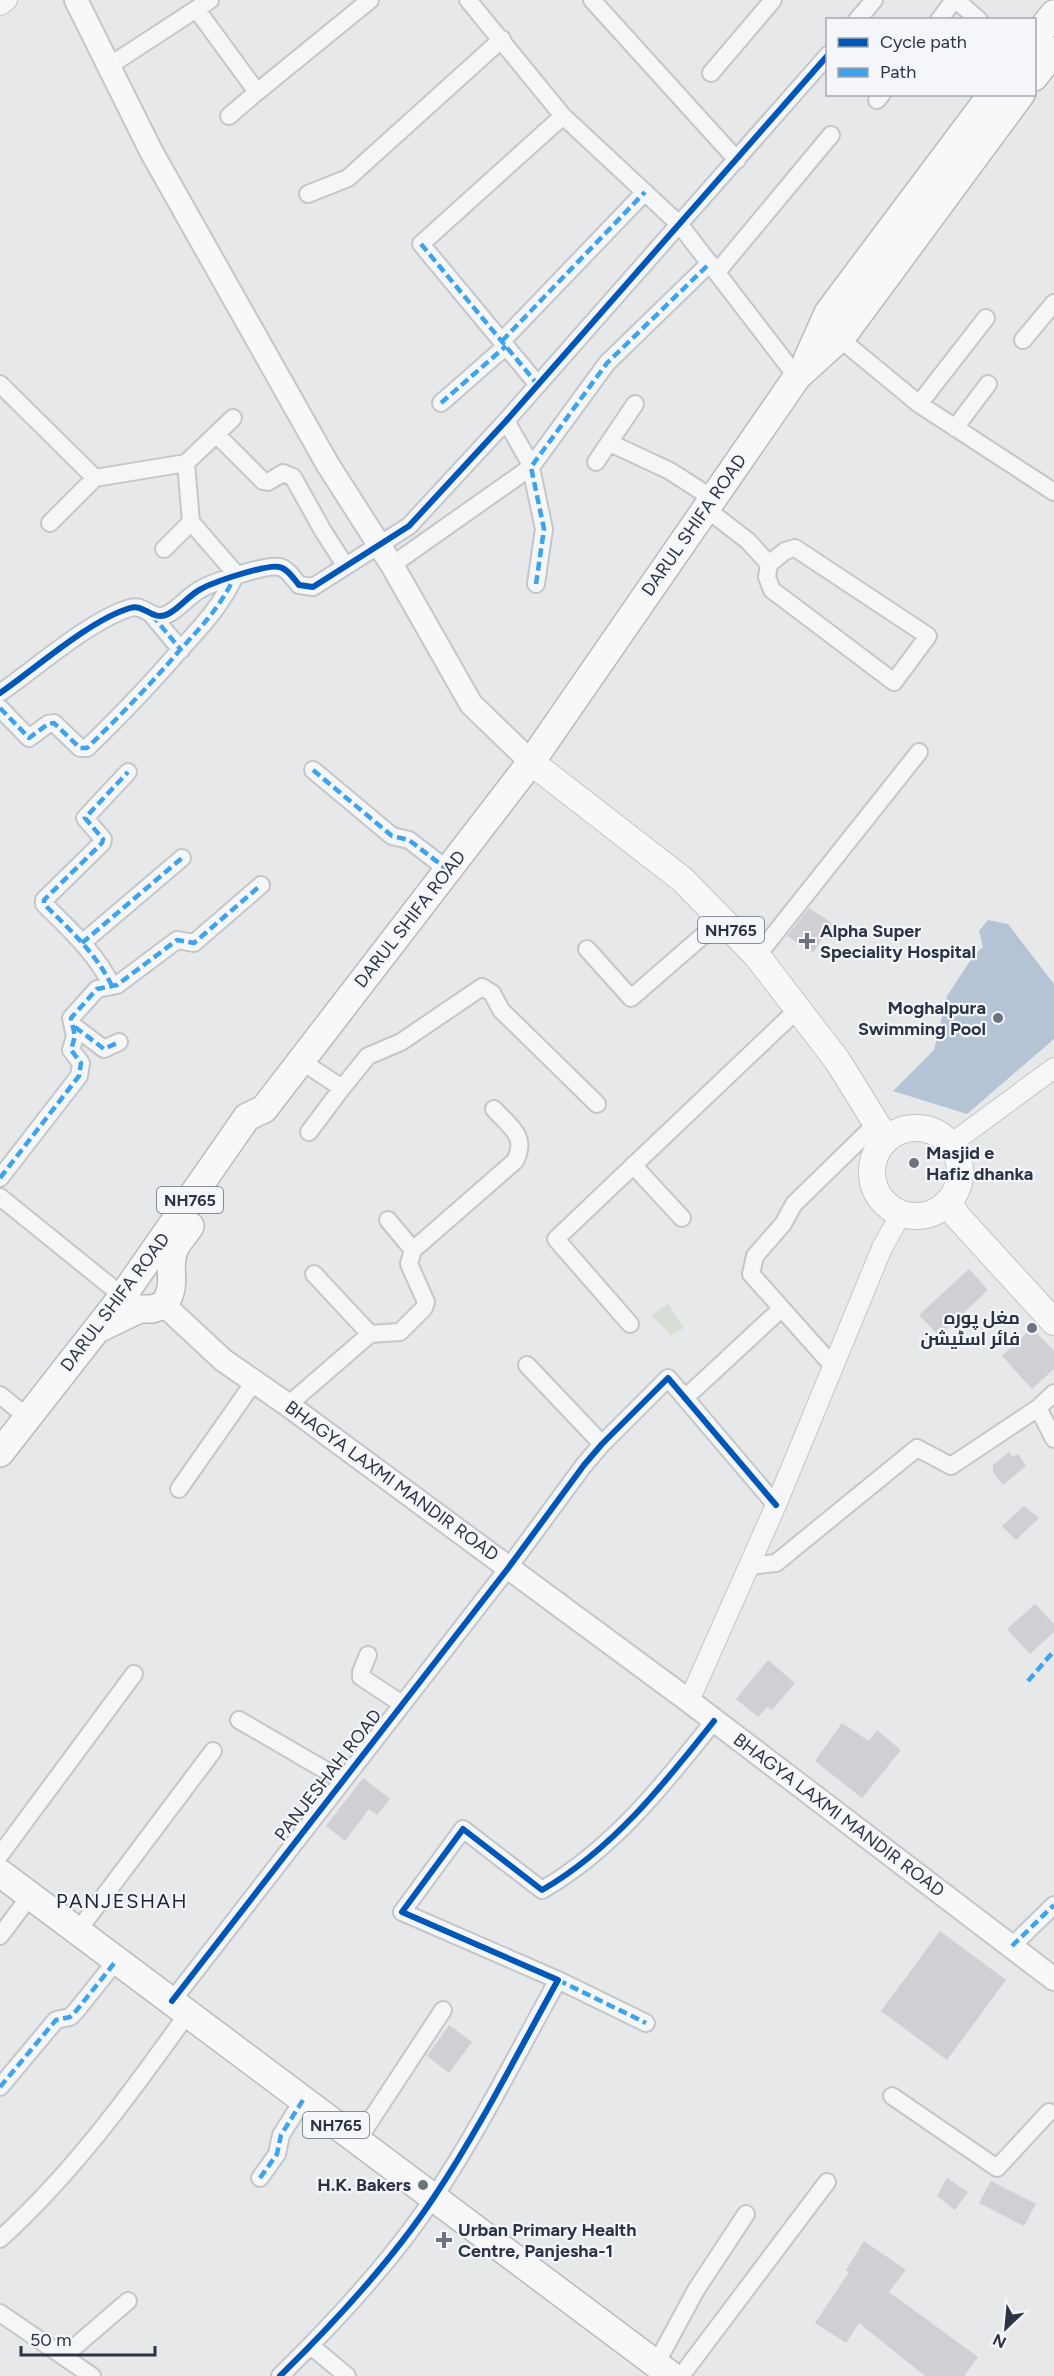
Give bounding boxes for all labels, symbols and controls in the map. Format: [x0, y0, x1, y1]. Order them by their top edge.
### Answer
legend [826, 18, 1036, 96]
text: Cycle path [880, 31, 967, 53]
text: Path [880, 61, 916, 83]
street label: DARUL SHIFA ROAD [637, 450, 751, 600]
street label: DARUL SHIFA ROAD [350, 846, 470, 992]
road number: NH765 [698, 917, 764, 943]
place label: Alpha Super Speciality Hospital [820, 920, 976, 963]
marker: Alpha Super Speciality Hospital [798, 932, 816, 950]
place label: Moghalpura Swimming Pool [858, 997, 986, 1040]
marker: Moghalpura Swimming Pool [991, 1011, 1005, 1025]
place label: Masjid e Hafiz dhanka [926, 1142, 1033, 1185]
marker: Masjid e Hafiz dhanka [907, 1156, 921, 1170]
road number: NH765 [157, 1187, 223, 1213]
street label: DARUL SHIFA ROAD [56, 1228, 174, 1376]
place label: مغل پورہ فائر اسٹیشن [920, 1307, 1020, 1350]
marker: مغل پورہ فائر اسٹیشن [1025, 1321, 1039, 1335]
street label: BHAGYA LAXMI MANDIR ROAD [281, 1396, 503, 1566]
street label: PANJESHAH ROAD [270, 1705, 386, 1845]
street label: BHAGYA LAXMI MANDIR ROAD [729, 1728, 949, 1902]
district label: PANJESHAH [56, 1889, 188, 1913]
road number: NH765 [303, 2112, 369, 2138]
place label: H.K. Bakers [317, 2174, 412, 2196]
marker: H.K. Bakers [416, 2178, 430, 2192]
place label: Urban Primary Health Centre, Panjesha-1 [458, 2219, 636, 2262]
marker: Urban Primary Health Centre, Panjesha-1 [435, 2231, 453, 2249]
north arrow [976, 2298, 1036, 2358]
scale bar [21, 2319, 154, 2357]
text: 50 m [30, 2329, 72, 2351]
text: N [990, 2330, 1009, 2352]

